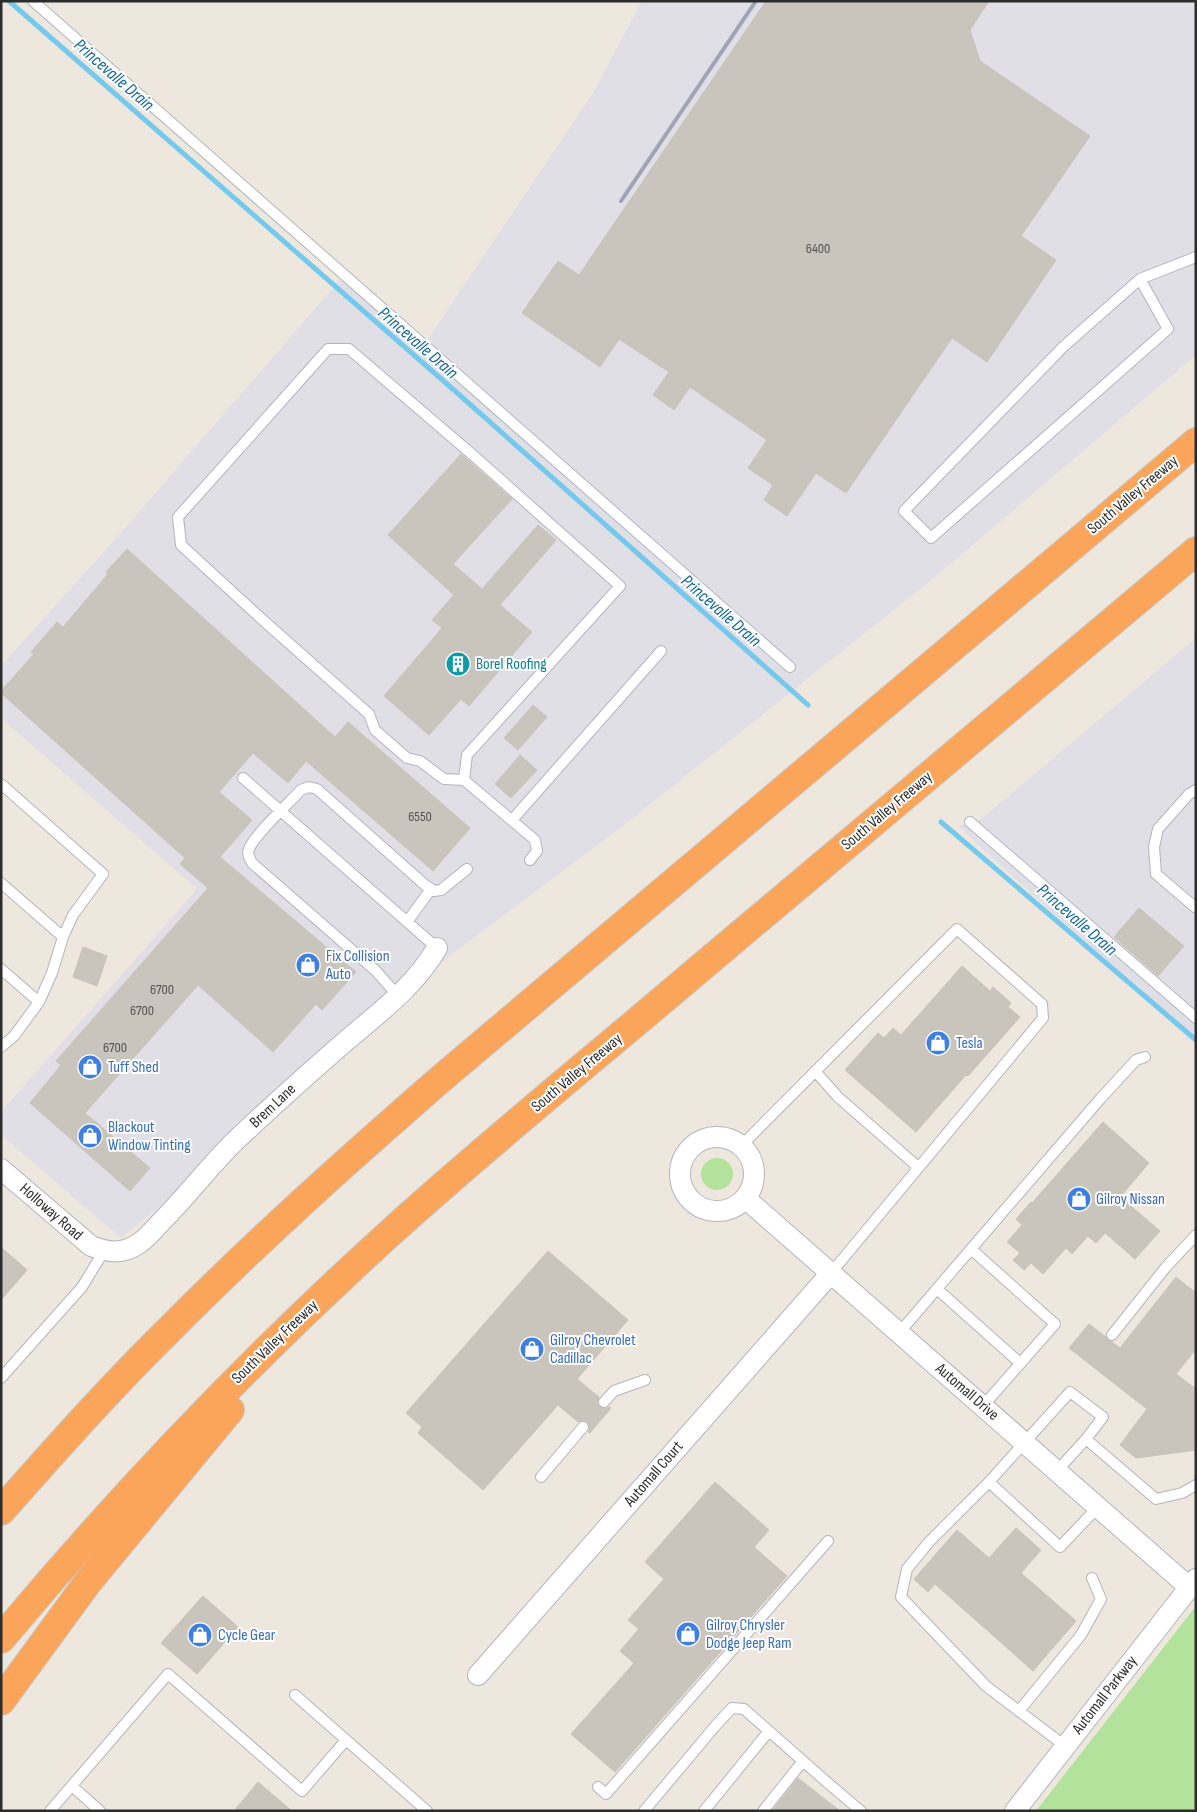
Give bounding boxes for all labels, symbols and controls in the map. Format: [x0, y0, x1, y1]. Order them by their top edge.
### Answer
water label: Princevalle Drain [70, 35, 159, 116]
house number: 6400 [806, 240, 830, 257]
water label: Princevalle Drain [374, 303, 463, 384]
street label: South Valley Freeway [1084, 452, 1182, 538]
water label: Princevalle Drain [677, 571, 766, 652]
building icon: Borel Roofing [445, 651, 471, 677]
place label: Borel Roofing [476, 655, 547, 674]
street label: South Valley Freeway [838, 768, 936, 854]
house number: 6550 [408, 808, 432, 825]
water label: Princevalle Drain [1033, 880, 1122, 961]
place label: Fix Collision Auto [325, 947, 390, 984]
shop icon: Fix Collision Auto [295, 952, 321, 978]
house number: 6700 [150, 981, 174, 998]
house number: 6700 [130, 1002, 154, 1019]
street label: South Valley Freeway [528, 1030, 626, 1116]
shop icon: Tesla [925, 1030, 951, 1056]
place label: Tesla [956, 1034, 983, 1053]
house number: 6700 [103, 1039, 127, 1056]
shop icon: Tuff Shed [77, 1054, 103, 1080]
place label: Tuff Shed [108, 1058, 159, 1077]
street label: Brem Lane [246, 1080, 300, 1132]
place label: Blackout Window Tinting [108, 1118, 191, 1155]
shop icon: Blackout Window Tinting [77, 1123, 103, 1149]
street label: Holloway Road [16, 1179, 86, 1245]
shop icon: Gilroy Nissan [1066, 1186, 1092, 1212]
place label: Gilroy Nissan [1096, 1190, 1165, 1209]
street label: South Valley Freeway [228, 1296, 322, 1388]
place label: Gilroy Chevrolet Cadillac [550, 1331, 636, 1368]
shop icon: Gilroy Chevrolet Cadillac [519, 1336, 545, 1362]
street label: Automall Drive [931, 1359, 1003, 1425]
street label: Automall Court [620, 1437, 688, 1511]
place label: Gilroy Chrysler Dodge Jeep Ram [706, 1616, 791, 1653]
shop icon: Gilroy Chrysler Dodge Jeep Ram [675, 1621, 701, 1647]
shop icon: Cycle Gear [187, 1622, 213, 1648]
place label: Cycle Gear [218, 1626, 276, 1645]
street label: Automall Parkway [1068, 1652, 1142, 1739]

